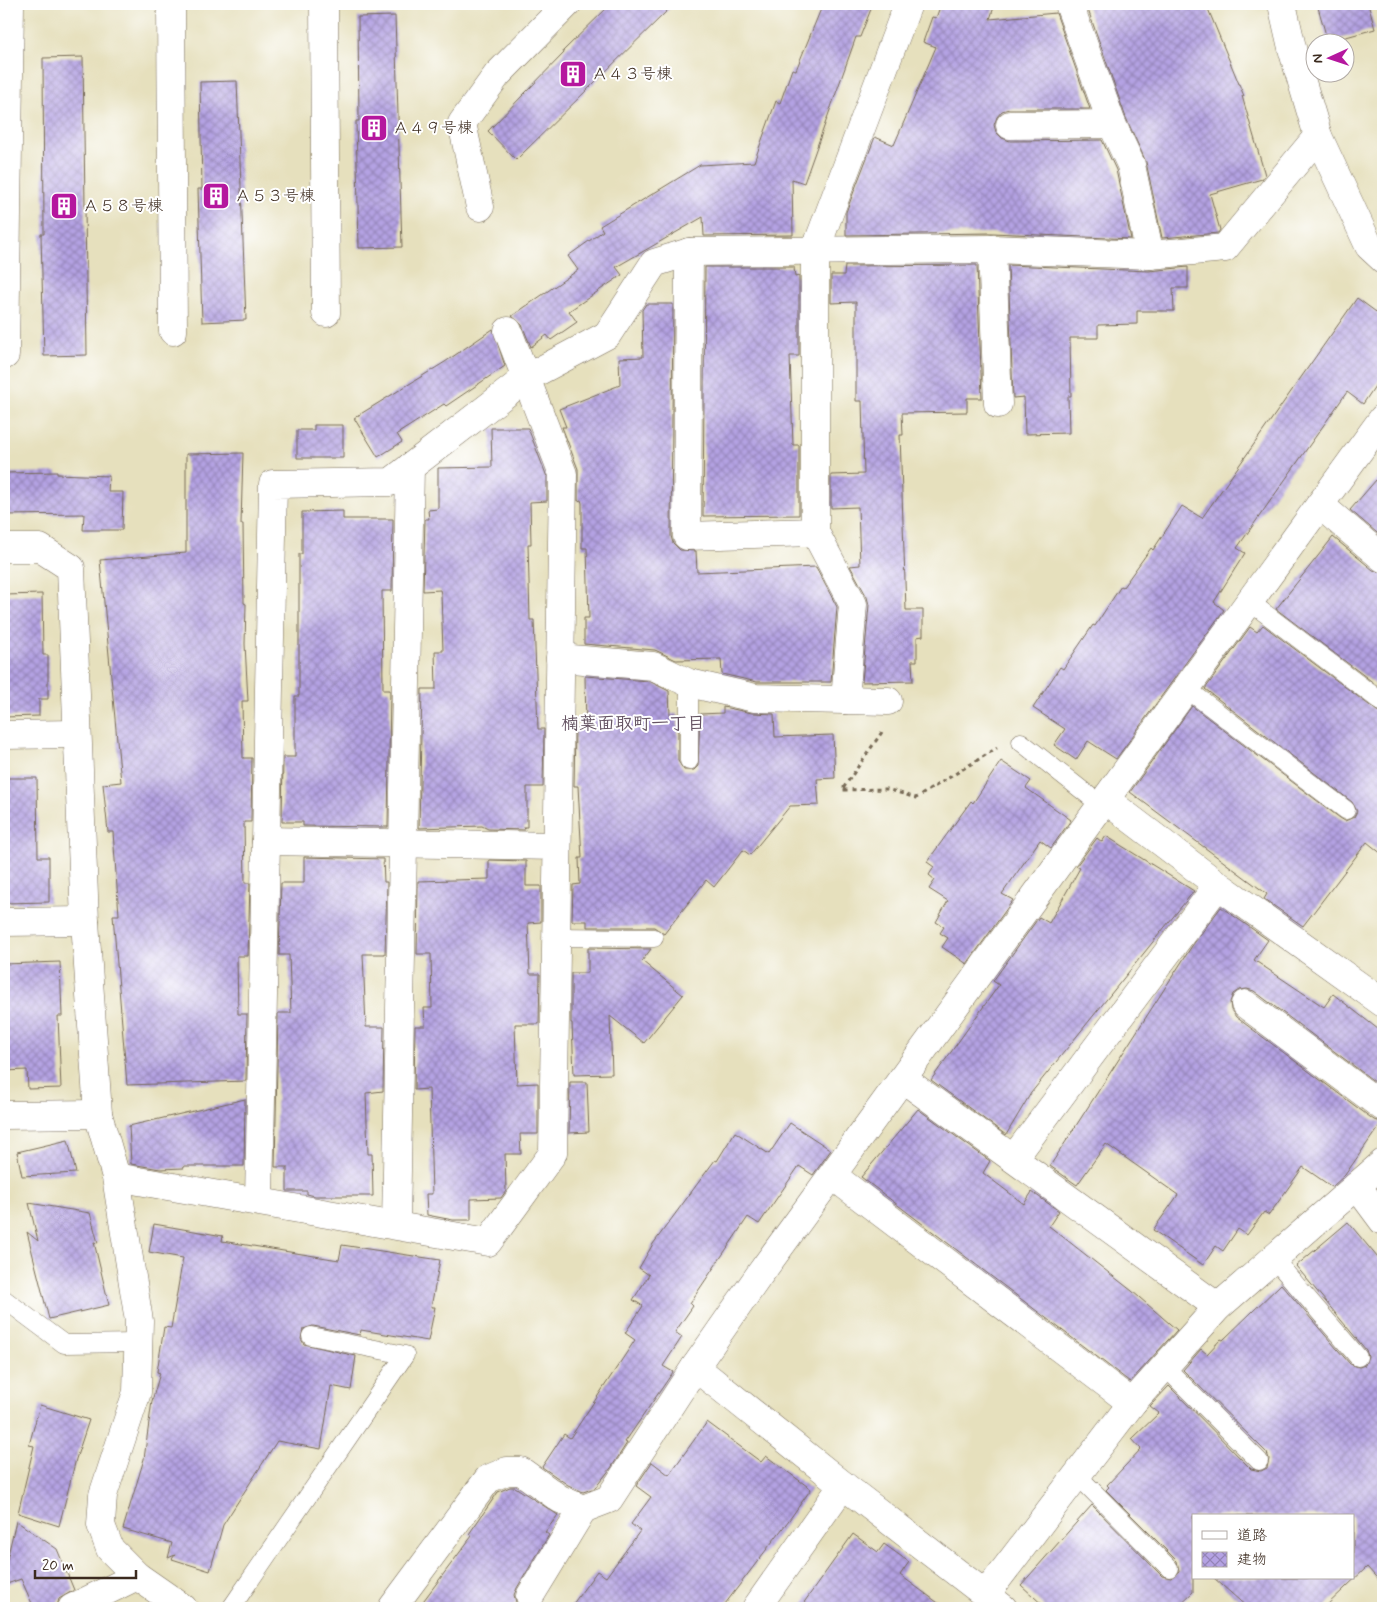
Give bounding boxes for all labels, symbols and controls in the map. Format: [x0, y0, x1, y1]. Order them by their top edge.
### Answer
north arrow [1304, 32, 1354, 82]
text: N [1309, 53, 1327, 64]
building icon: Ａ４３号棟 [558, 59, 588, 89]
place label: Ａ４３号棟 [592, 64, 672, 85]
building icon: Ａ４９号棟 [359, 113, 389, 143]
place label: Ａ４９号棟 [393, 118, 473, 139]
building icon: Ａ５３号棟 [201, 181, 231, 211]
place label: Ａ５３号棟 [235, 186, 315, 207]
building icon: Ａ５８号棟 [49, 191, 79, 221]
place label: Ａ５８号棟 [83, 196, 163, 217]
district label: 楠葉面取町一丁目 [561, 712, 705, 736]
legend [1192, 1514, 1354, 1580]
text: 道路 [1237, 1526, 1267, 1546]
scale bar [35, 1547, 136, 1579]
text: 建物 [1237, 1550, 1267, 1570]
text: 20 m [42, 1556, 74, 1576]

